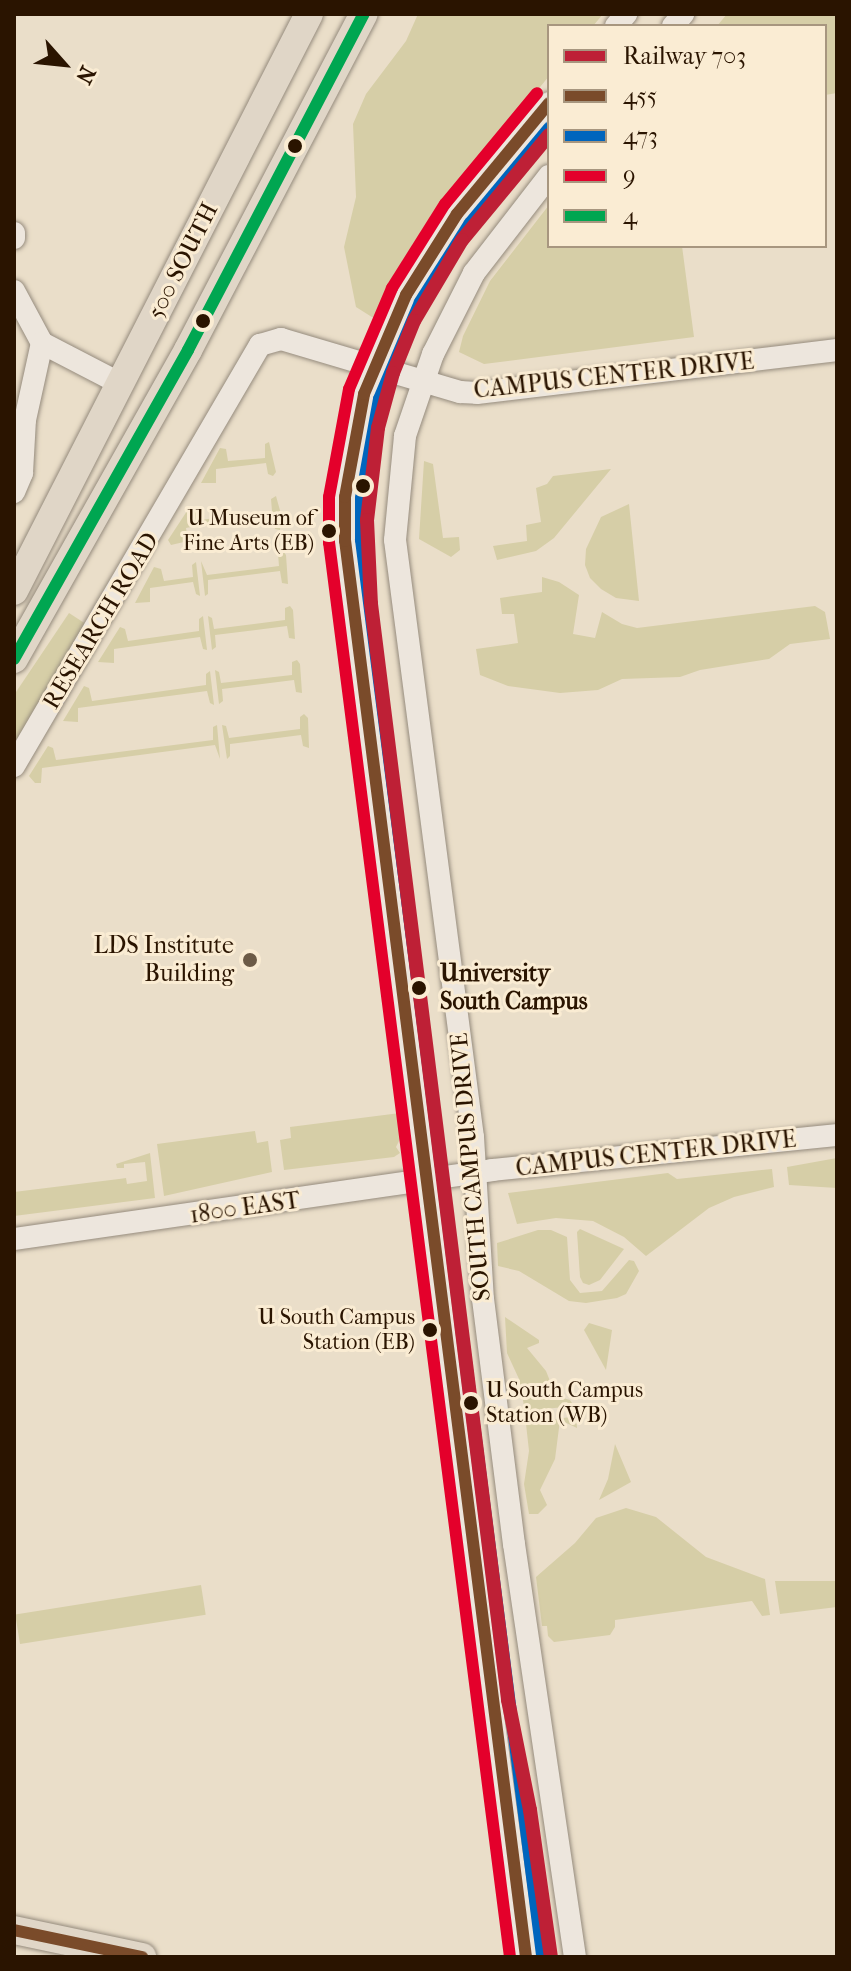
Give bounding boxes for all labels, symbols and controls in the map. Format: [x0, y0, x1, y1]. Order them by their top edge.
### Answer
north arrow [24, 24, 104, 104]
legend [547, 24, 827, 248]
text: Railway 703 [623, 42, 746, 70]
text: N [70, 62, 101, 88]
text: 455 [623, 82, 657, 110]
text: 473 [623, 122, 658, 150]
unlabelled marker [287, 138, 303, 154]
text: 9 [623, 162, 636, 190]
street label: 500 SOUTH [141, 198, 225, 324]
text: 4 [623, 202, 637, 230]
unlabelled marker [195, 313, 211, 329]
street label: CAMPUS CENTER DRIVE [472, 347, 756, 405]
unlabelled marker [355, 478, 371, 494]
place label: U Museum of Fine Arts (EB) [183, 505, 314, 556]
marker: U Museum of Fine Arts (EB) [321, 523, 337, 539]
street label: RESEARCH ROAD [37, 528, 165, 714]
place label: LDS Institute Building [94, 932, 234, 988]
marker: LDS Institute Building [241, 951, 259, 969]
place label: University South Campus [440, 960, 588, 1016]
marker: University South Campus [405, 974, 433, 1002]
street label: SOUTH CAMPUS DRIVE [445, 1032, 497, 1302]
street label: CAMPUS CENTER DRIVE [514, 1125, 798, 1183]
street label: 1800 EAST [188, 1186, 302, 1230]
place label: U South Campus Station (EB) [258, 1304, 415, 1356]
marker: U South Campus Station (EB) [422, 1322, 438, 1338]
place label: U South Campus Station (WB) [486, 1377, 643, 1428]
marker: U South Campus Station (WB) [463, 1395, 479, 1411]

